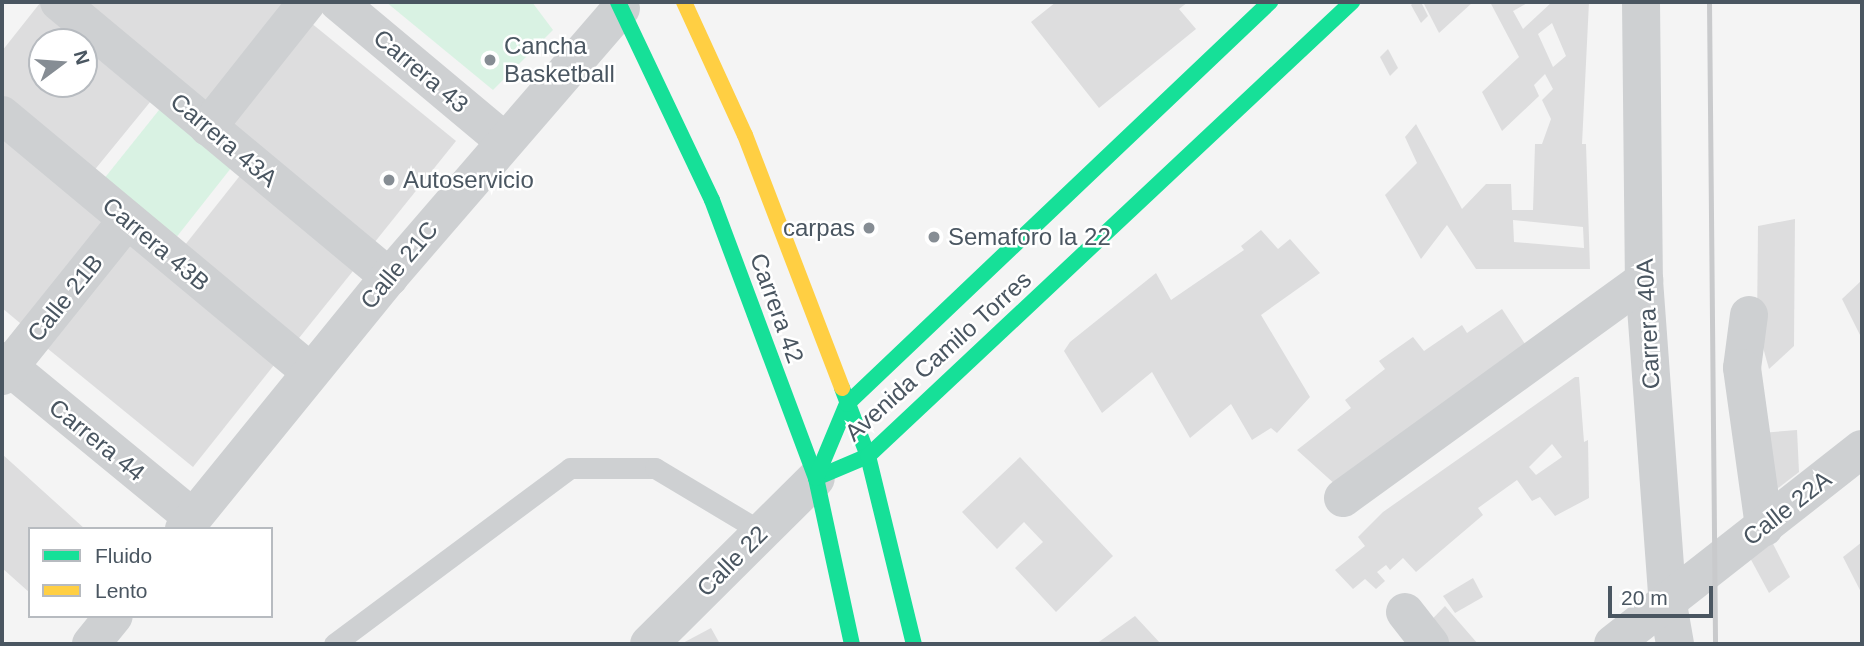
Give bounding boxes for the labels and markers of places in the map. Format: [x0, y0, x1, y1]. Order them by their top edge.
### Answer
place label: Cancha Basketball [504, 32, 615, 88]
marker: Cancha Basketball [482, 52, 498, 68]
place label: Autoservicio [403, 166, 534, 194]
marker: Autoservicio [381, 172, 397, 188]
place label: carpas [783, 214, 855, 242]
marker: carpas [861, 220, 877, 236]
place label: Semaforo la 22 [948, 223, 1111, 251]
marker: Semaforo la 22 [926, 229, 942, 245]

